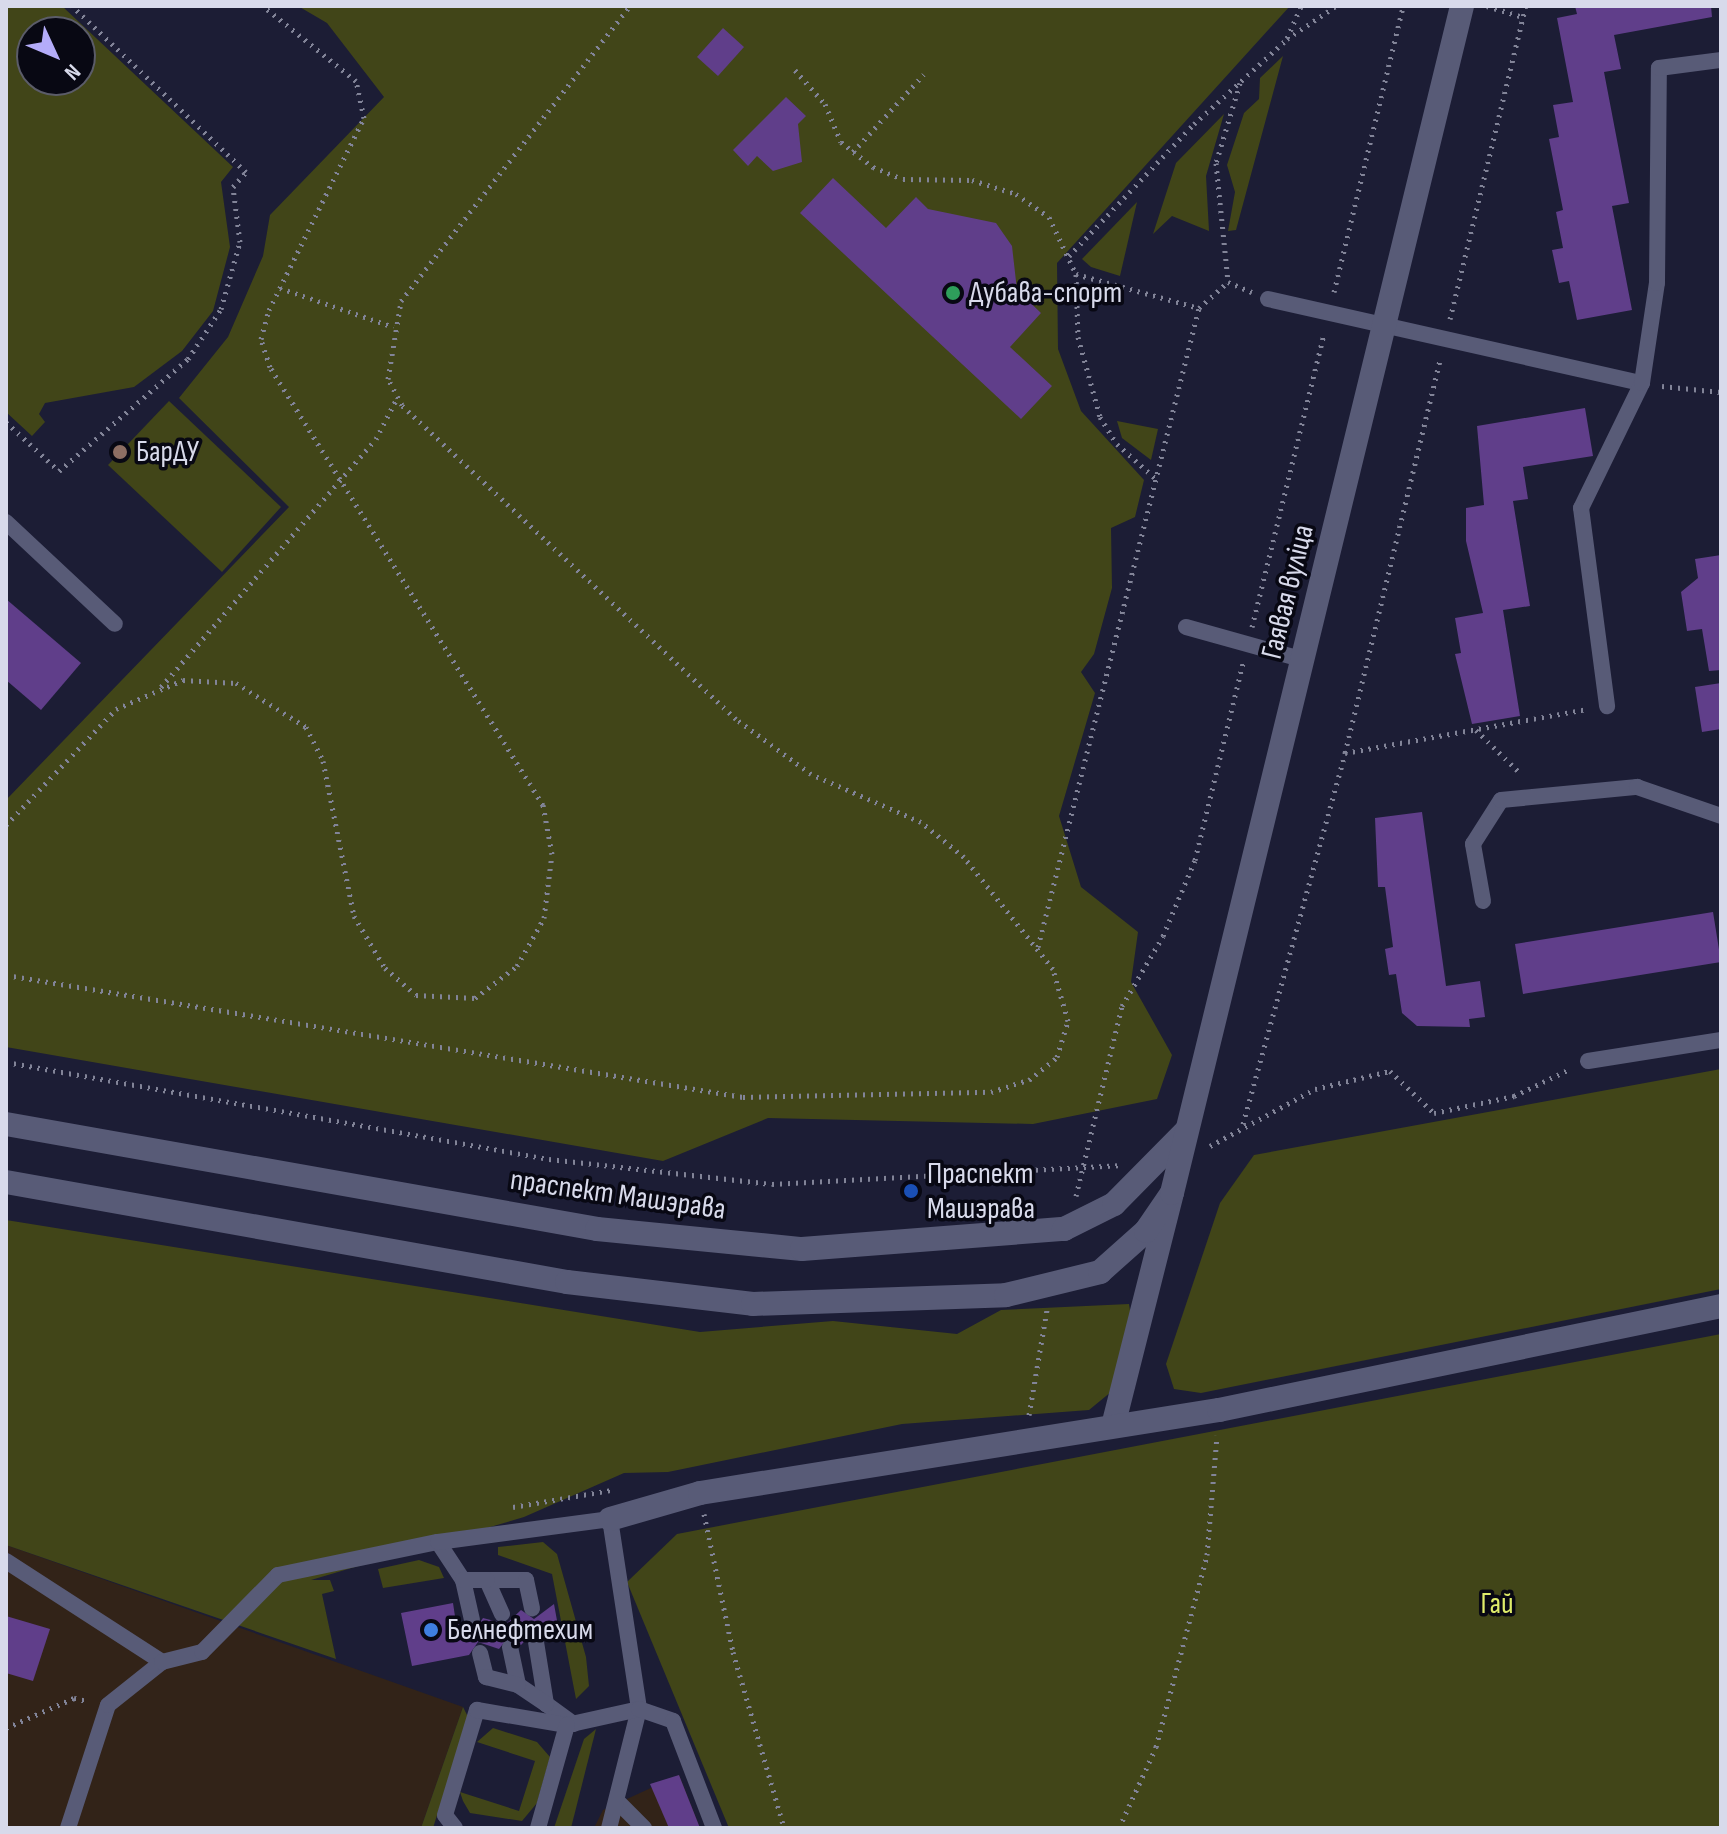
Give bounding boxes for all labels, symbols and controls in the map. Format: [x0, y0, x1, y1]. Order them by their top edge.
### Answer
north arrow [16, 16, 96, 96]
text: N [58, 58, 86, 85]
place label: Дубава-спорт [969, 275, 1122, 311]
marker: Дубава-спорт [944, 284, 962, 302]
place label: БарДУ [136, 434, 199, 470]
marker: БарДУ [111, 443, 129, 461]
street label: Гаявая вуліца [1254, 521, 1322, 663]
place label: Праспект Машэрава [927, 1156, 1035, 1226]
street label: праспект Машэрава [508, 1162, 728, 1228]
marker: Праспект Машэрава [902, 1182, 920, 1200]
park label: Гай [1481, 1586, 1513, 1622]
place label: Белнефтехим [447, 1612, 593, 1648]
marker: Белнефтехим [422, 1621, 440, 1639]

